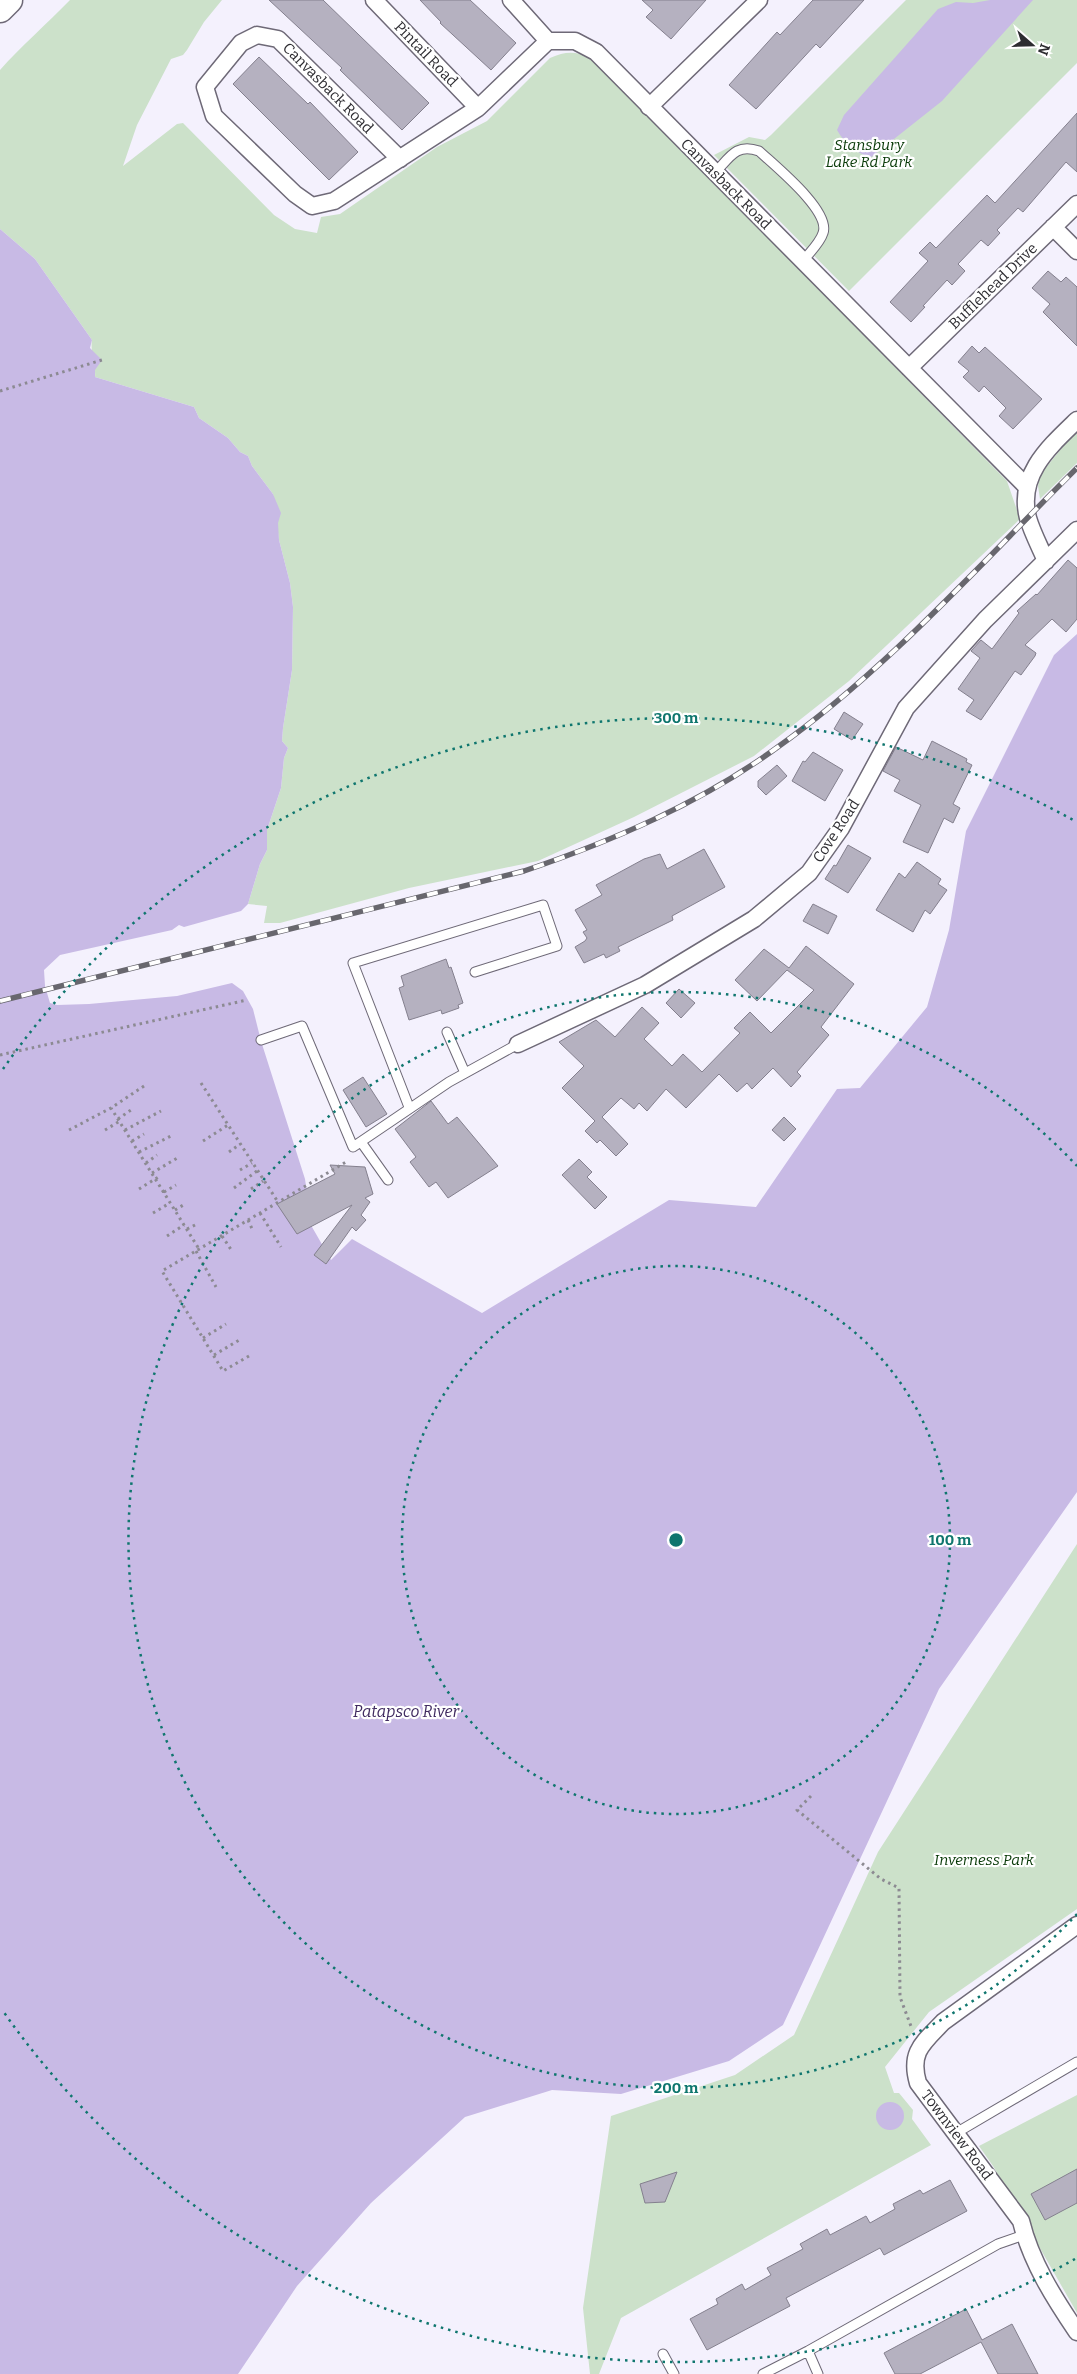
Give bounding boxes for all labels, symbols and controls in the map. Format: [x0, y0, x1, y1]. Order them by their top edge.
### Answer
street label: Pintail Road [391, 18, 461, 90]
north arrow [1007, 20, 1057, 70]
street label: Canvasback Road [279, 39, 377, 137]
text: N [1034, 41, 1054, 57]
street label: Canvasback Road [677, 135, 775, 233]
park label: Stansbury Lake Rd Park [826, 136, 913, 171]
street label: Bufflehead Drive [945, 239, 1041, 333]
text: 300 m [654, 709, 699, 727]
street label: Cove Road [809, 796, 863, 866]
centre of rings [667, 1531, 685, 1549]
text: 100 m [929, 1531, 972, 1549]
water label: Patapsco River [353, 1702, 461, 1721]
park label: Inverness Park [934, 1851, 1035, 1869]
text: 200 m [654, 2079, 699, 2097]
street label: Townview Road [917, 2087, 997, 2184]

